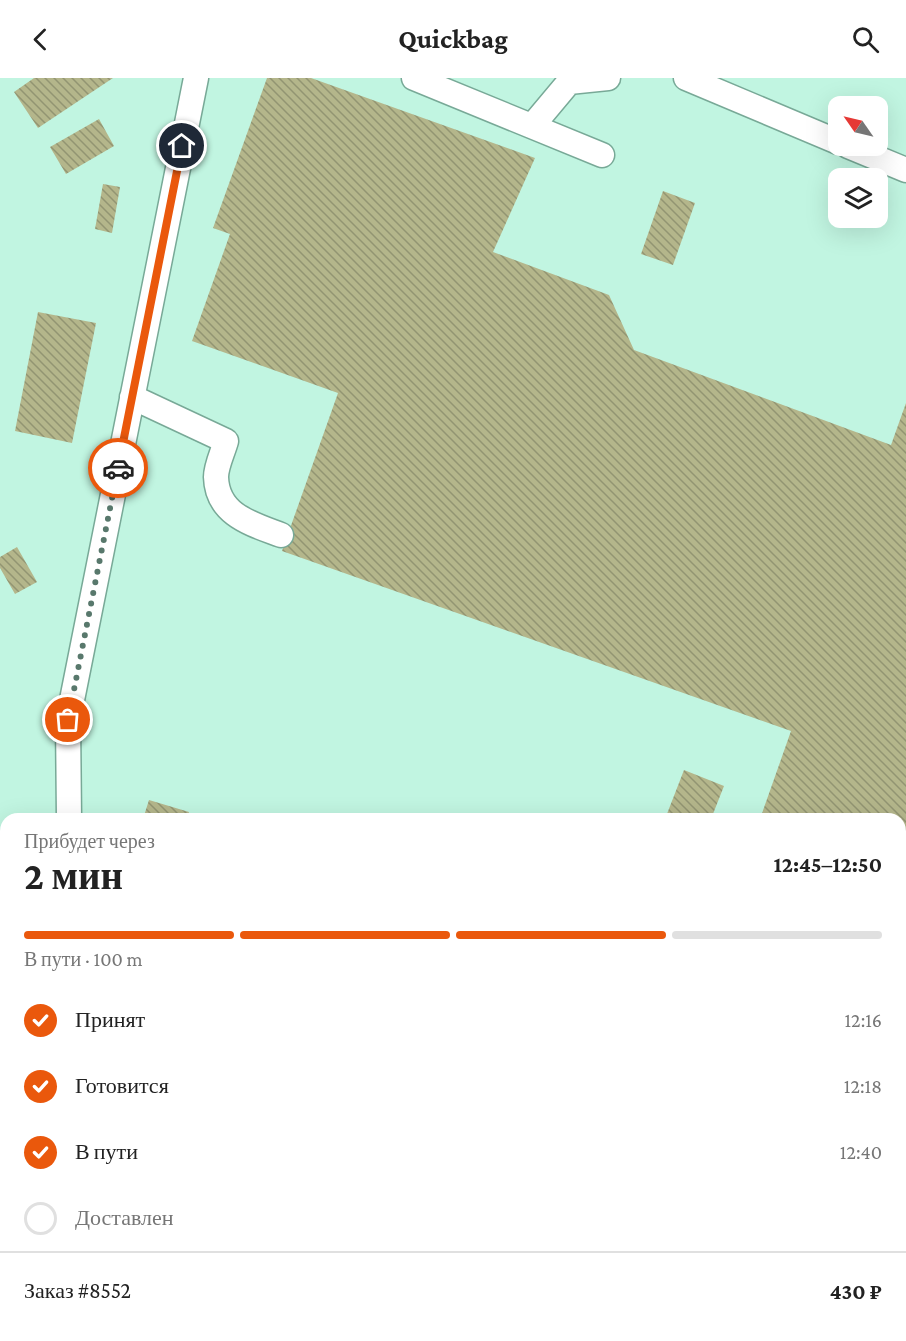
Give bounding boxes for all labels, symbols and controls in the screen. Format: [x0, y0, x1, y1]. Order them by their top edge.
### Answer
icon: back [24, 23, 57, 56]
icon: search [849, 23, 882, 56]
text: Quickbag [398, 24, 508, 54]
north arrow [828, 96, 888, 156]
map controls [828, 96, 888, 228]
pin [156, 120, 207, 171]
icon: home [165, 129, 198, 162]
button: layers [828, 168, 888, 228]
courier [88, 438, 148, 498]
icon: car [102, 452, 135, 485]
pin [42, 694, 93, 745]
icon: bag [51, 703, 84, 736]
text: Прибудет через [24, 830, 155, 852]
text: 12:45–12:50 [773, 852, 882, 877]
text: 2 мин [24, 854, 123, 897]
text: В пути · 100 m [24, 948, 143, 970]
icon: check [24, 1004, 57, 1037]
text: Принят [75, 1007, 145, 1032]
text: 12:16 [844, 1009, 882, 1031]
icon: check [24, 1070, 57, 1103]
text: Готовится [75, 1073, 169, 1098]
text: 12:18 [844, 1075, 882, 1097]
icon: check [24, 1136, 57, 1169]
text: В пути [75, 1139, 138, 1164]
text: 12:40 [840, 1141, 882, 1163]
text: Доставлен [75, 1205, 174, 1230]
text: Заказ #8552 [24, 1278, 131, 1303]
text: 430 ₽ [830, 1279, 882, 1304]

